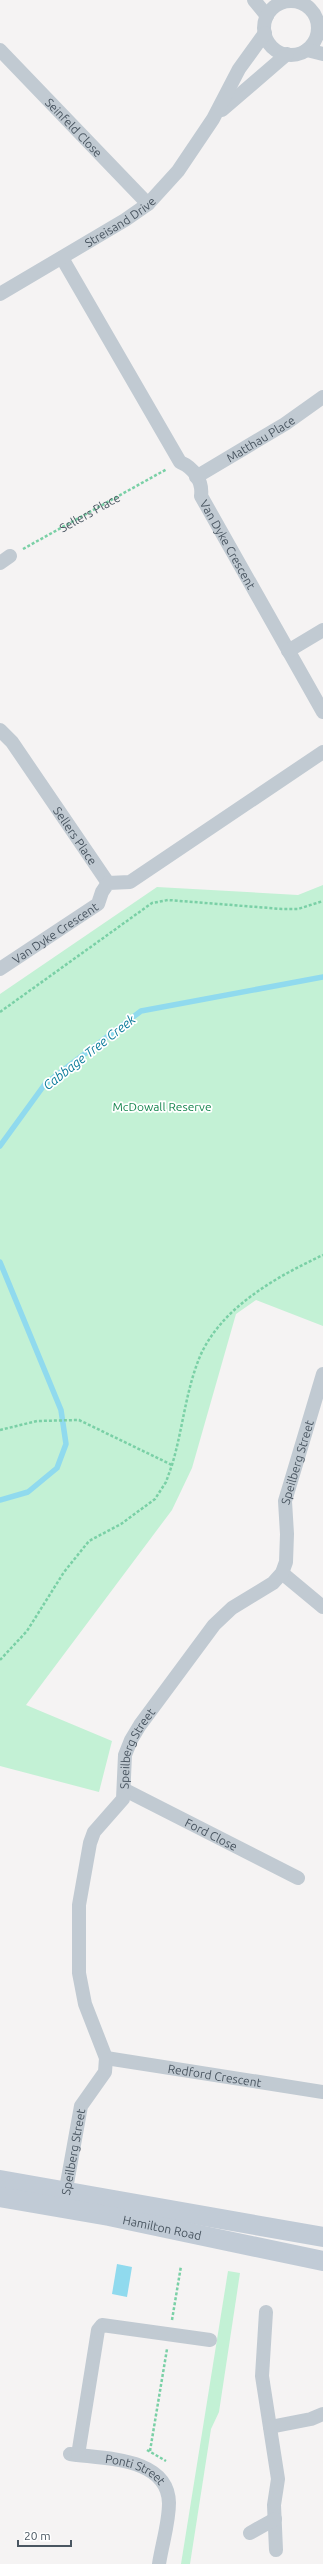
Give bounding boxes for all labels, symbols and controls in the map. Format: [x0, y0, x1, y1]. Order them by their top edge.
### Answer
street label: Seinfeld Close [43, 95, 105, 159]
street label: Streisand Drive [82, 194, 158, 249]
street label: Matthau Place [224, 413, 297, 464]
street label: Sellers Place [57, 490, 122, 534]
street label: Van Dyke Crescent [198, 497, 259, 591]
street label: Sellers Place [51, 804, 100, 867]
street label: Van Dyke Crescent [10, 899, 101, 966]
water label: Cabbage Tree Creek [40, 1011, 138, 1092]
park label: McDowall Reserve [112, 1100, 212, 1113]
street label: Speilberg Street [278, 1418, 315, 1506]
street label: Speilberg Street [117, 1705, 157, 1789]
street label: Ford Close [183, 1815, 240, 1853]
street label: Redford Crescent [167, 2061, 263, 2089]
street label: Speilberg Street [59, 2107, 87, 2196]
street label: Hamilton Road [122, 2213, 203, 2242]
street label: Ponti Street [104, 2451, 169, 2487]
scale bar [18, 2522, 71, 2548]
text: 20 m [24, 2529, 51, 2542]

